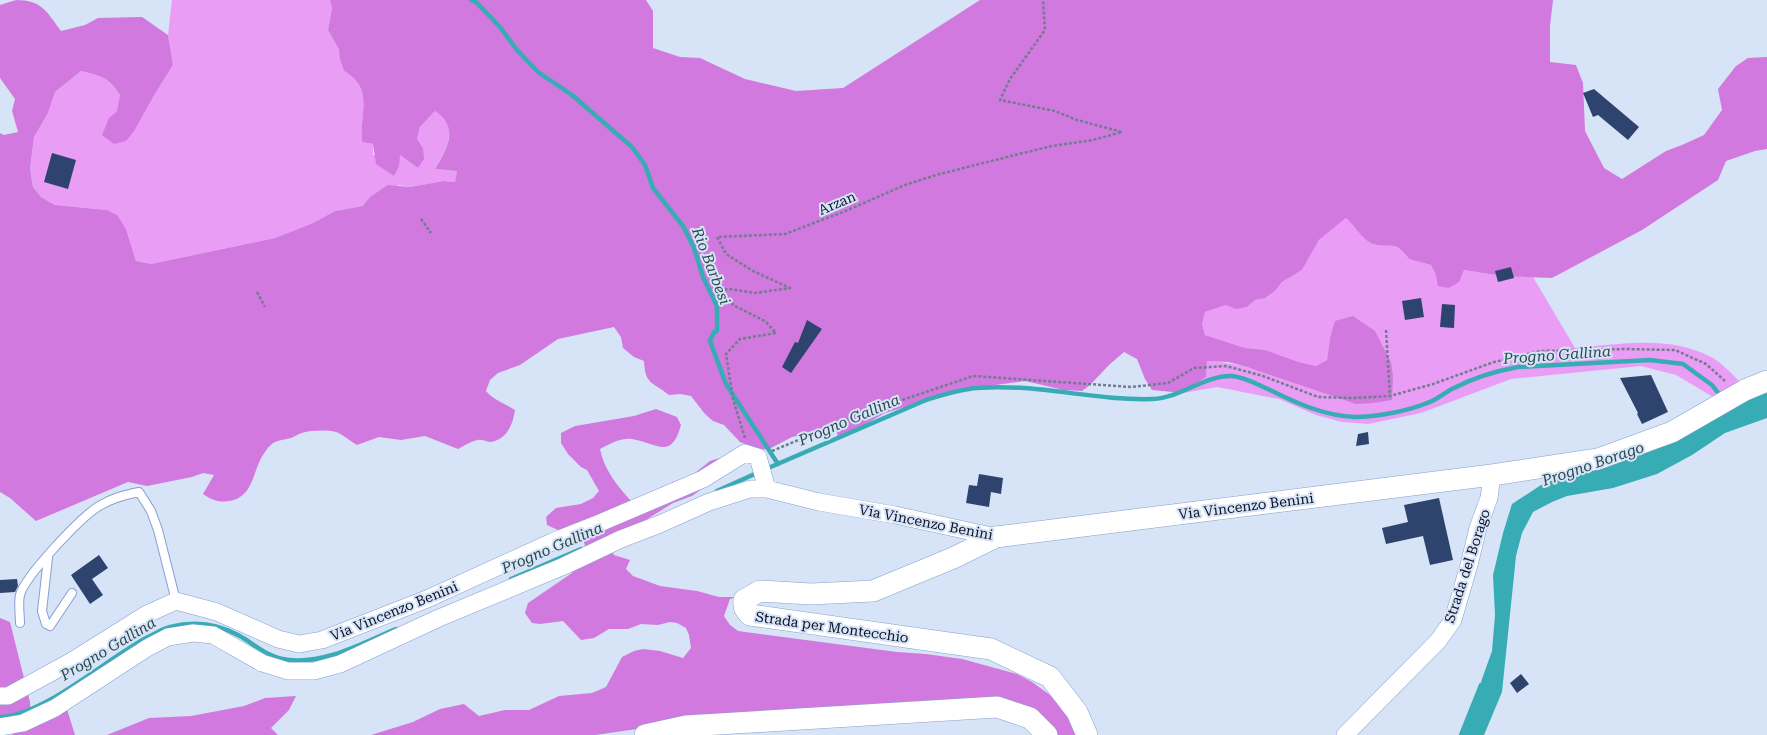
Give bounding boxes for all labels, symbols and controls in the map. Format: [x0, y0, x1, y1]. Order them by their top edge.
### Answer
street label: Arzan [816, 188, 858, 218]
water label: Rio Barbesi [688, 224, 734, 307]
water label: Progno Gallina [1501, 342, 1612, 368]
water label: Progno Gallina [795, 391, 902, 450]
water label: Progno Borago [1539, 438, 1647, 490]
street label: Via Vincenzo Benini [1178, 490, 1315, 522]
street label: Via Vincenzo Benini [858, 501, 995, 543]
street label: Strada del Borago [1441, 507, 1493, 625]
water label: Progno Gallina [498, 519, 605, 578]
street label: Via Vincenzo Benini [328, 578, 461, 644]
street label: Strada per Montecchio [754, 608, 910, 646]
water label: Progno Gallina [56, 613, 159, 685]

